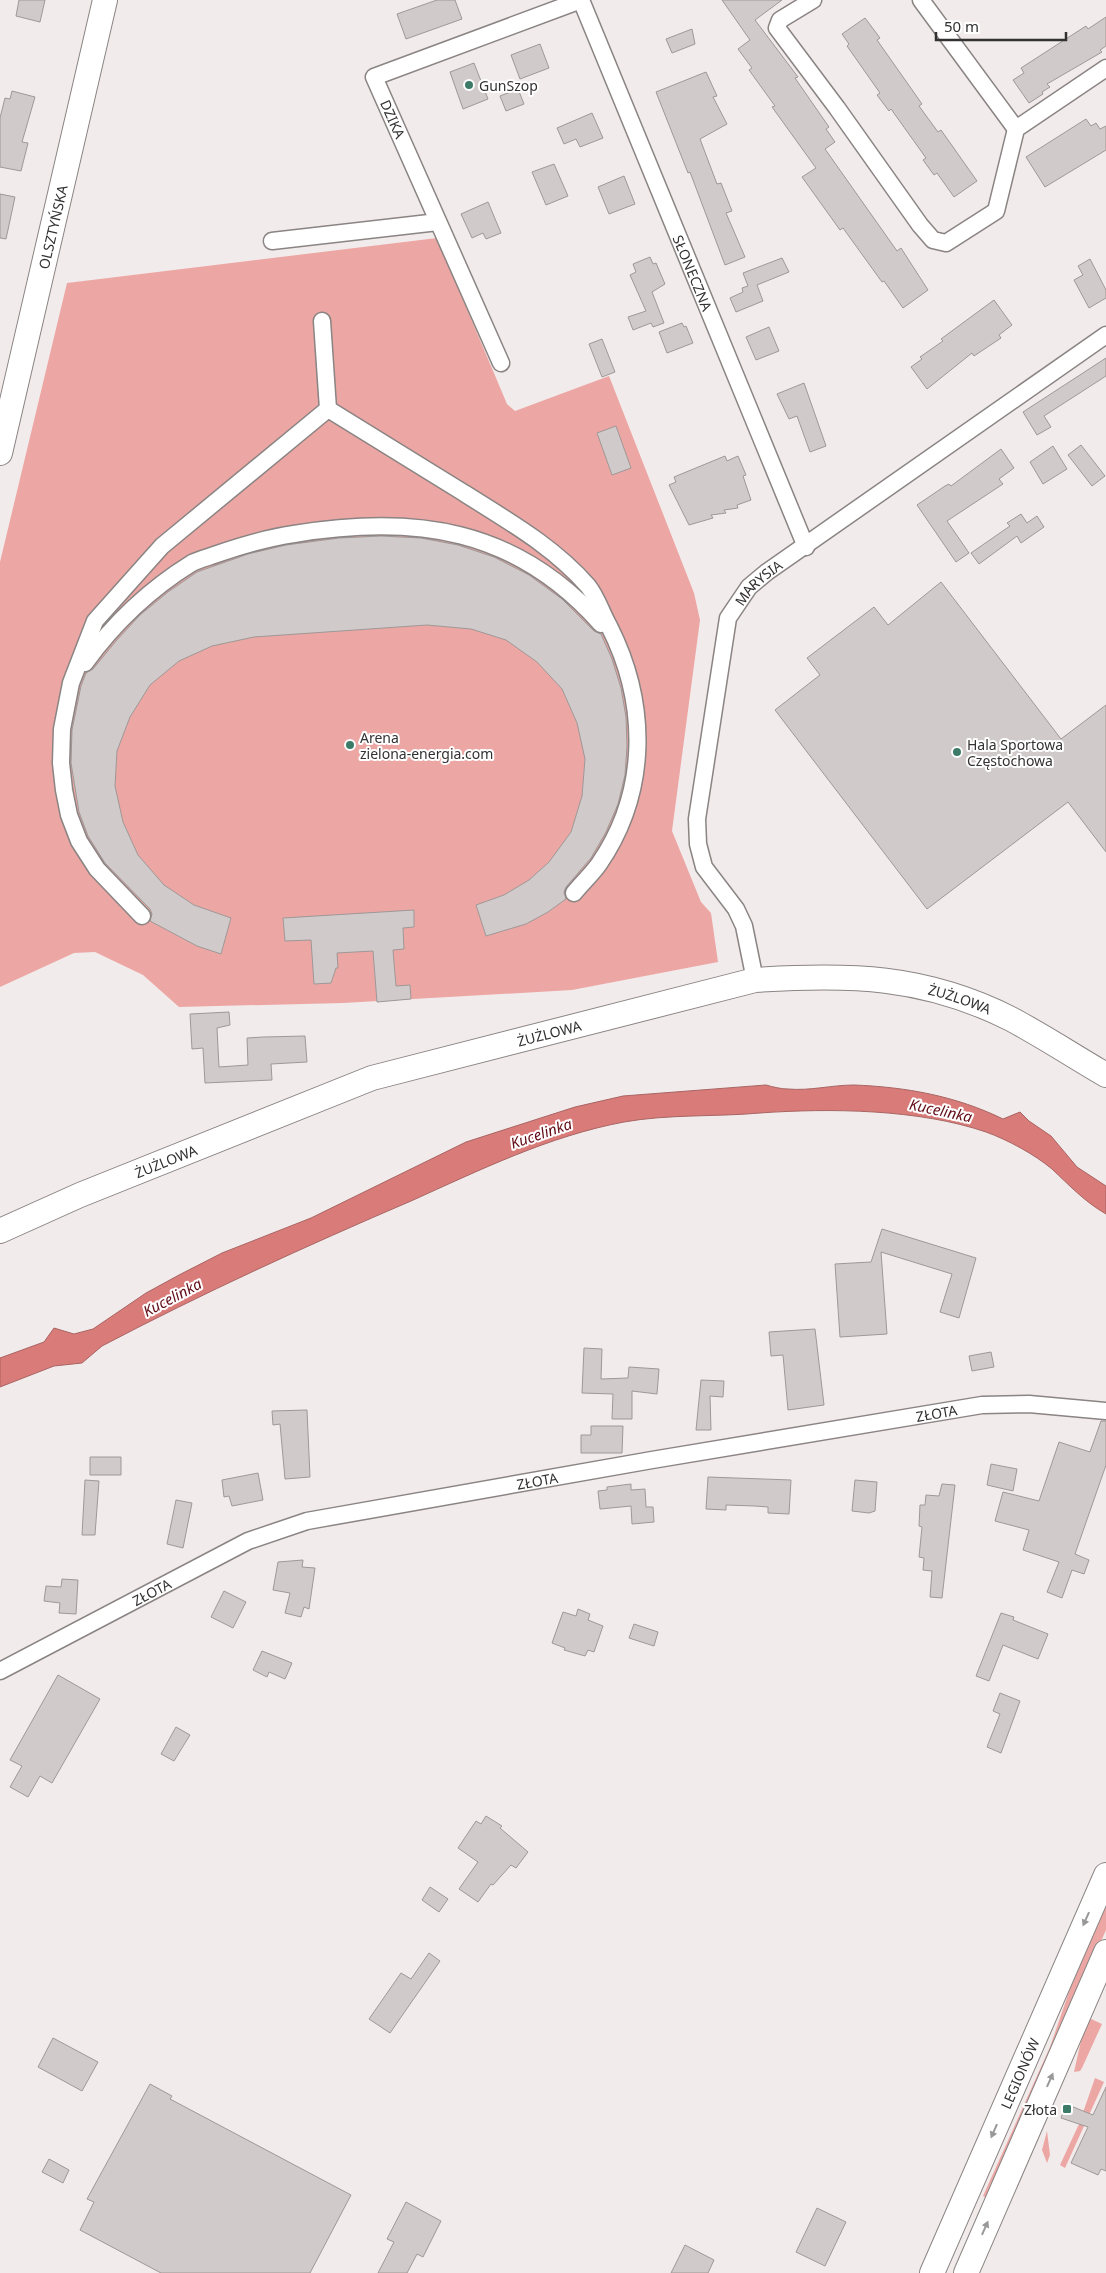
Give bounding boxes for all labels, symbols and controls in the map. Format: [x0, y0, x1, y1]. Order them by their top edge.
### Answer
scale bar [936, 10, 1066, 42]
text: 50 m [944, 16, 979, 36]
place label: GunSzop [479, 76, 538, 95]
marker: GunSzop [463, 79, 475, 91]
street label: DZIKA [376, 97, 410, 141]
street label: OLSZTYŃSKA [33, 183, 71, 271]
street label: SŁONECZNA [669, 232, 717, 314]
street label: MARYSIA [730, 555, 786, 609]
place label: Arena zielona-energia.com [360, 728, 493, 763]
place label: Hala Sportowa Częstochowa [967, 735, 1063, 770]
marker: Arena zielona-energia.com [344, 739, 356, 751]
marker: Hala Sportowa Częstochowa [951, 746, 963, 758]
street label: ŻUŻLOWA [926, 979, 994, 1018]
street label: ŻUŻLOWA [515, 1015, 583, 1050]
water label: Kucelinka [908, 1094, 975, 1127]
water label: Kucelinka [508, 1113, 575, 1153]
street label: ŻUŻLOWA [132, 1140, 200, 1182]
water label: Kucelinka [139, 1273, 205, 1321]
street label: ZŁOTA [914, 1400, 958, 1425]
street label: ZŁOTA [515, 1467, 559, 1493]
street label: ZŁOTA [129, 1574, 174, 1610]
one-way arrow [1082, 1912, 1090, 1927]
street label: LEGIONÓW [995, 2035, 1043, 2112]
one-way arrow [1047, 2072, 1055, 2087]
place label: Złota [1024, 2100, 1057, 2119]
marker: Złota [1061, 2103, 1073, 2115]
one-way arrow [990, 2124, 998, 2138]
one-way arrow [982, 2221, 990, 2235]

